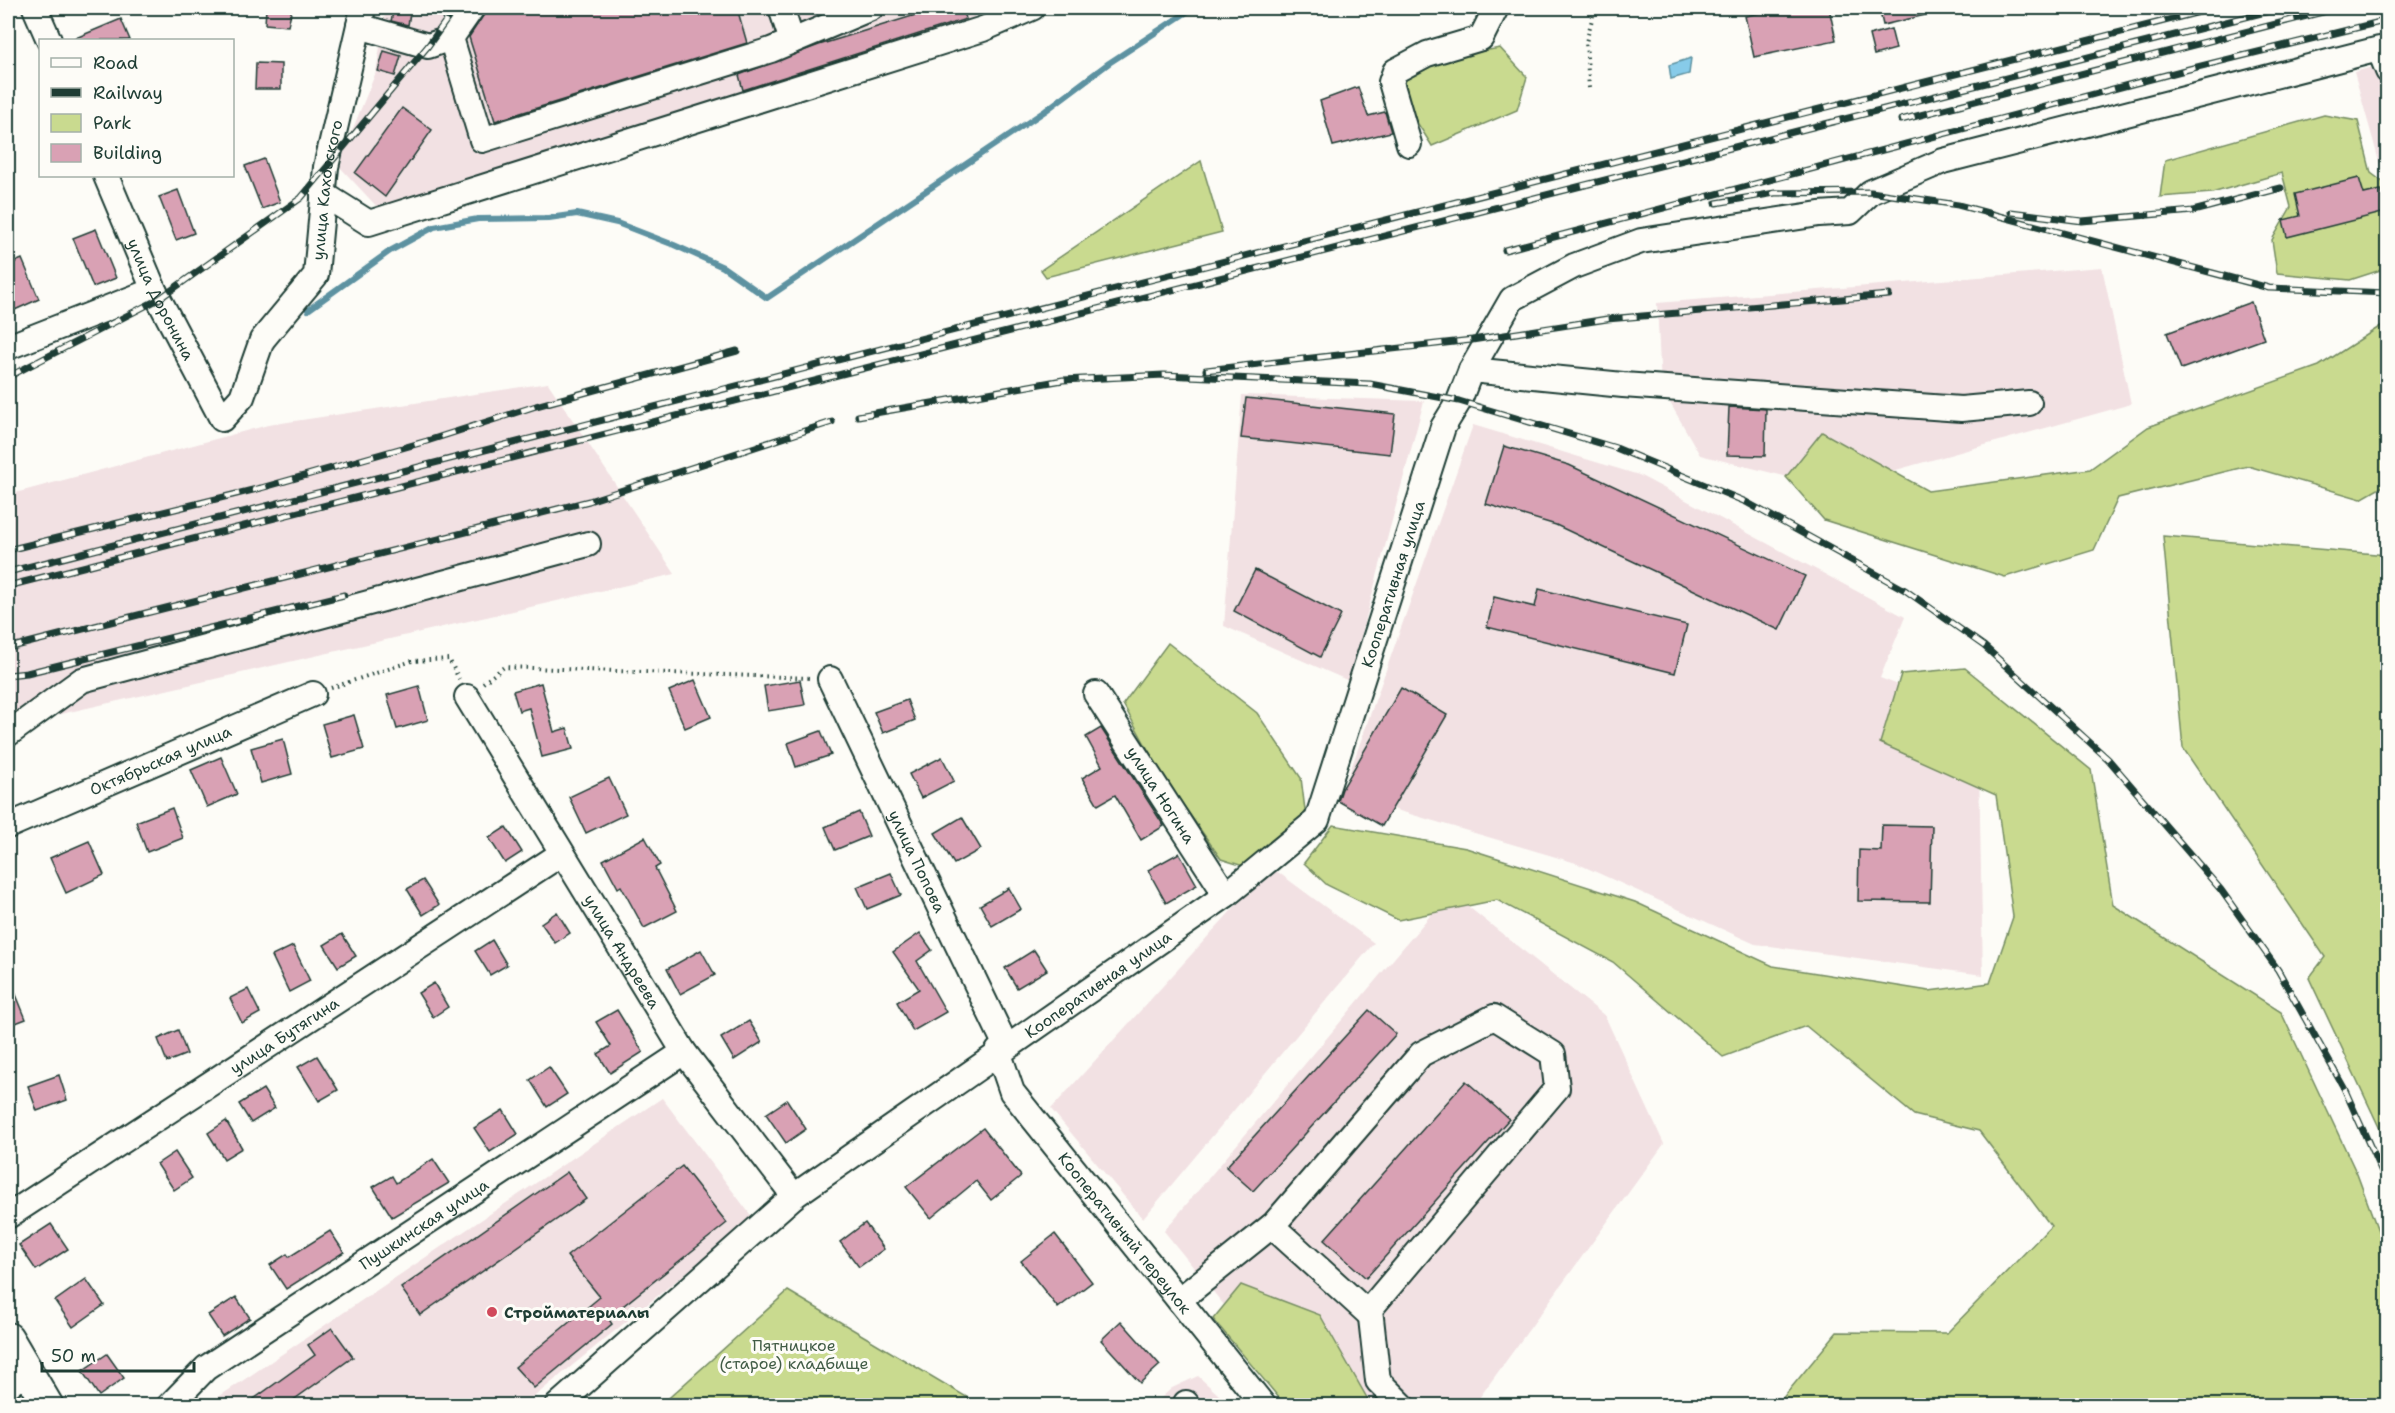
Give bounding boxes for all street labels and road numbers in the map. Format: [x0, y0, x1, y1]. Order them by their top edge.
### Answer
street label: улица Каховского [307, 118, 347, 261]
street label: улица Доронина [123, 235, 200, 364]
street label: Кооперативная улица [1356, 498, 1429, 670]
street label: Октябрьская улица [86, 720, 234, 800]
street label: улица Ногина [1122, 742, 1200, 847]
street label: улица Попова [884, 806, 951, 916]
street label: улица Андреева [580, 890, 665, 1012]
street label: Кооперативная улица [1020, 926, 1175, 1043]
street label: улица Бутягина [226, 992, 343, 1079]
street label: Кооперативный переулок [1054, 1148, 1197, 1318]
street label: Пушкинская улица [355, 1174, 492, 1274]

